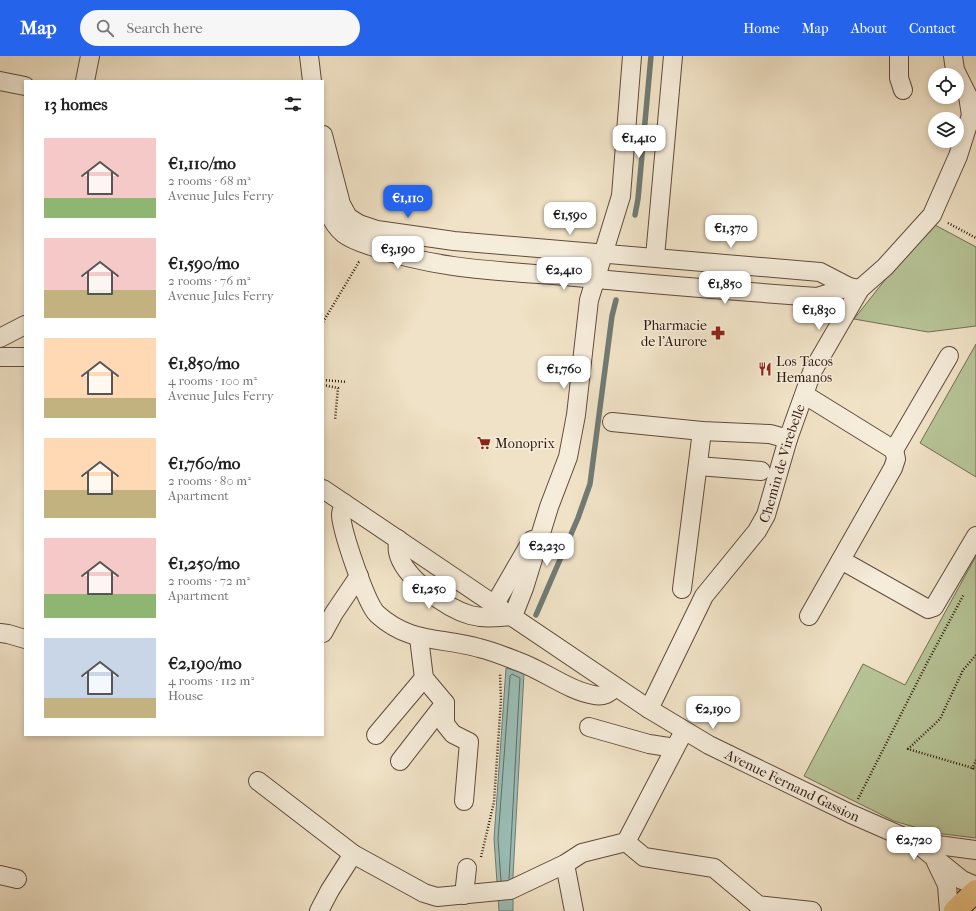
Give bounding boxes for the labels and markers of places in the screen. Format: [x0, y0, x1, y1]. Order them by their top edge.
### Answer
pin: €1,410 [606, 125, 672, 159]
pin: €1,110 [375, 185, 441, 219]
pin: €1,590 [537, 202, 603, 236]
pin: €1,370 [698, 215, 764, 249]
pin: €3,190 [365, 236, 431, 270]
pin: €2,410 [531, 257, 597, 291]
pin: €1,850 [692, 271, 758, 305]
pin: €1,830 [786, 297, 852, 331]
place label: Pharmacie de l'Aurore [641, 317, 707, 350]
pharmacy icon: Pharmacie de l'Aurore [710, 325, 726, 341]
place label: Los Tacos Hemanos [776, 353, 833, 386]
pin: €1,760 [531, 356, 597, 390]
restaurant icon: Los Tacos Hemanos [757, 361, 773, 377]
supermarket icon: Monoprix [476, 435, 492, 451]
place label: Monoprix [495, 435, 555, 452]
pin: €2,230 [514, 533, 580, 567]
pin: €1,250 [396, 576, 462, 610]
pin: €2,190 [680, 696, 746, 730]
pin: €2,720 [881, 827, 947, 861]

